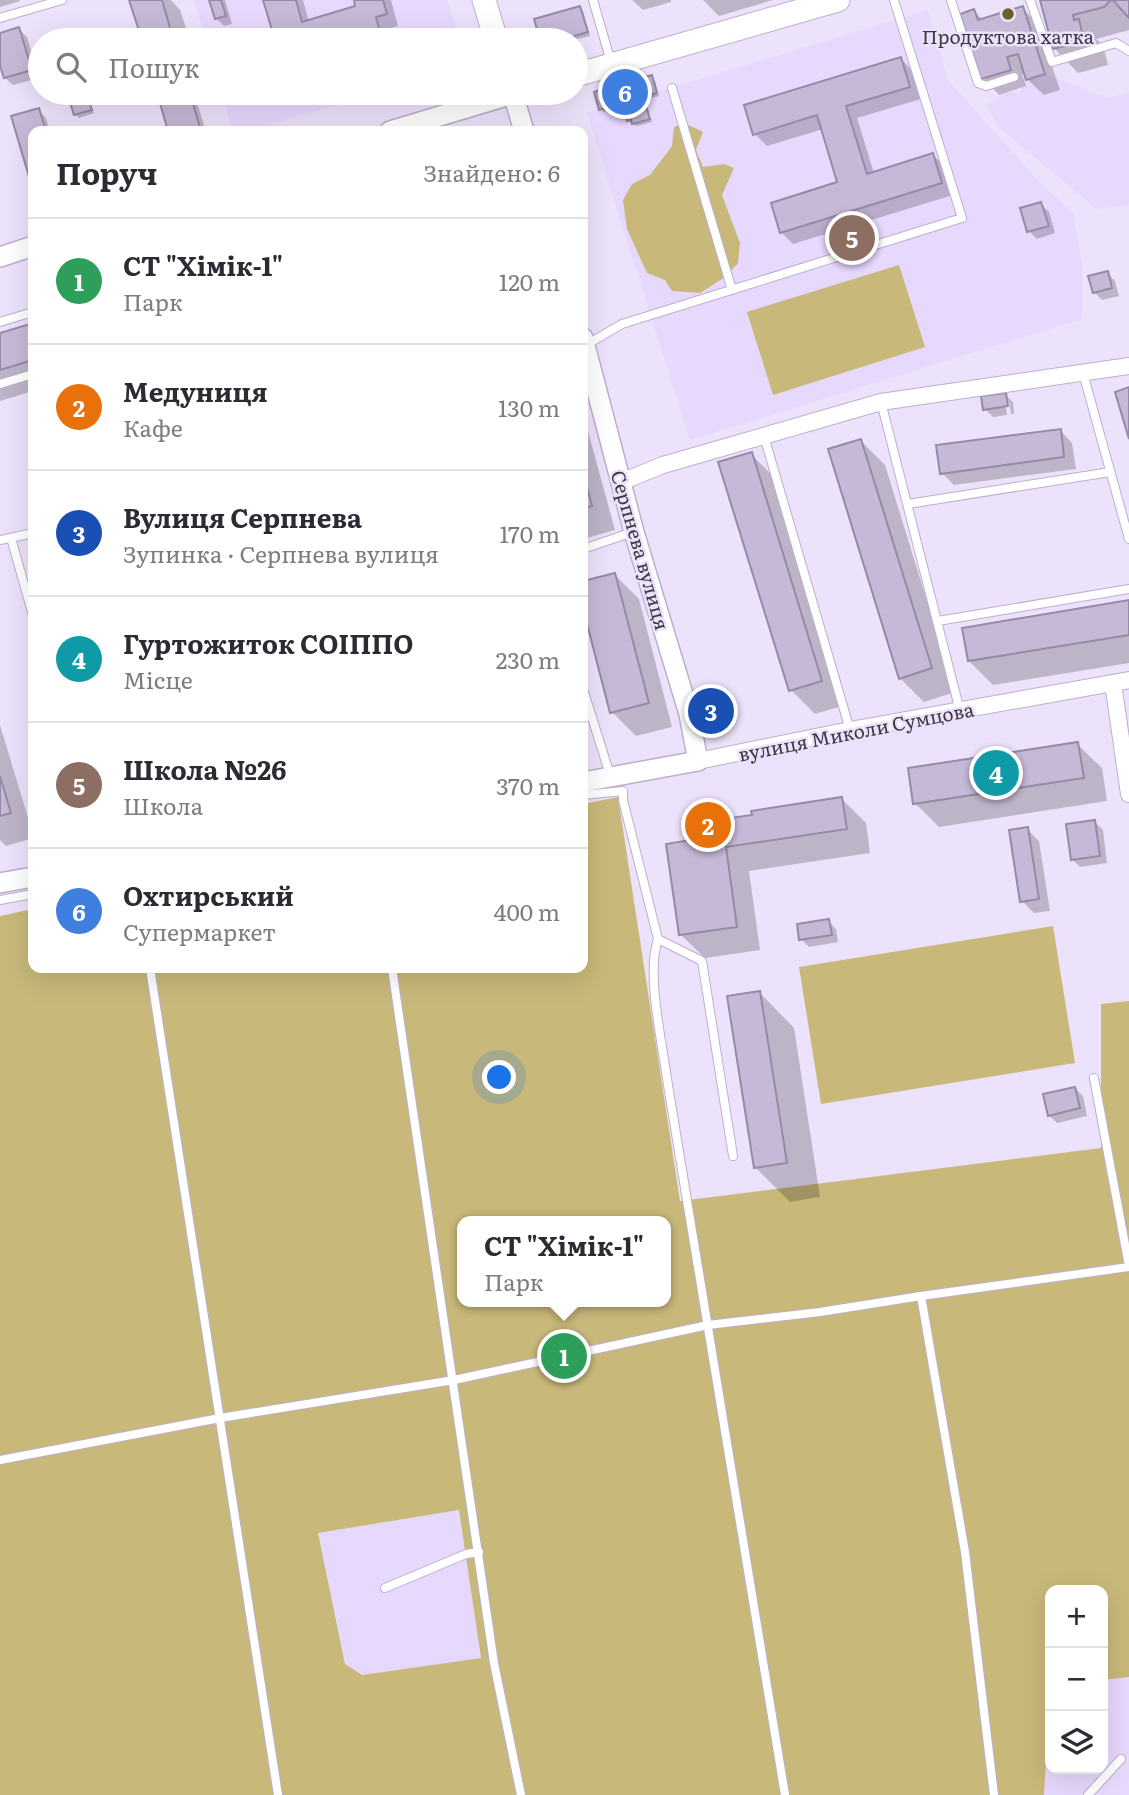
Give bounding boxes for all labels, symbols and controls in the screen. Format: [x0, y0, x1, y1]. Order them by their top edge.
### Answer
marker: Продуктова хатка [1000, 6, 1016, 22]
place label: Продуктова хатка [922, 22, 1095, 50]
search box [28, 28, 588, 105]
text: Пошук [108, 47, 199, 86]
icon: search [52, 48, 90, 86]
pin: 6 [602, 66, 648, 118]
text: Поруч [56, 150, 157, 194]
text: Знайдено: 6 [423, 155, 560, 189]
pin: 5 [829, 212, 875, 264]
text: СТ "Хімік-1" [123, 245, 283, 284]
text: 1 [74, 264, 84, 298]
text: 120 m [499, 264, 560, 298]
text: Парк [123, 284, 183, 318]
text: Медуниця [123, 371, 268, 410]
text: 2 [73, 390, 85, 424]
text: 130 m [498, 390, 560, 424]
text: Кафе [123, 410, 183, 444]
street label: Серпнева вулиця [605, 467, 677, 633]
text: Вулиця Серпнева [123, 497, 362, 536]
text: 3 [73, 516, 85, 550]
text: 170 m [499, 516, 560, 550]
text: Зупинка · Серпнева вулиця [123, 536, 439, 570]
text: Гуртожиток СОІППО [123, 623, 413, 662]
text: 4 [72, 642, 86, 676]
text: 230 m [496, 642, 560, 676]
text: Місце [123, 662, 193, 696]
pin: 3 [688, 685, 734, 737]
street label: вулиця Миколи Сумцова [736, 694, 977, 768]
pin: 4 [973, 747, 1019, 799]
text: Школа №26 [123, 749, 286, 788]
text: 5 [73, 768, 85, 802]
text: 370 m [496, 768, 560, 802]
text: Школа [123, 788, 203, 822]
pin: 2 [685, 799, 731, 851]
text: Охтирський [123, 875, 294, 914]
text: 6 [72, 894, 86, 928]
text: 400 m [494, 894, 560, 928]
text: Супермаркет [123, 914, 276, 948]
your location [482, 1060, 516, 1094]
popup [457, 1216, 671, 1307]
text: СТ "Хімік-1" [484, 1225, 644, 1264]
text: Парк [484, 1264, 543, 1298]
pin: 1 [541, 1330, 587, 1382]
map controls [1045, 1585, 1108, 1774]
button: + [1045, 1585, 1108, 1648]
button: − [1045, 1648, 1108, 1711]
button: layers [1045, 1711, 1108, 1774]

